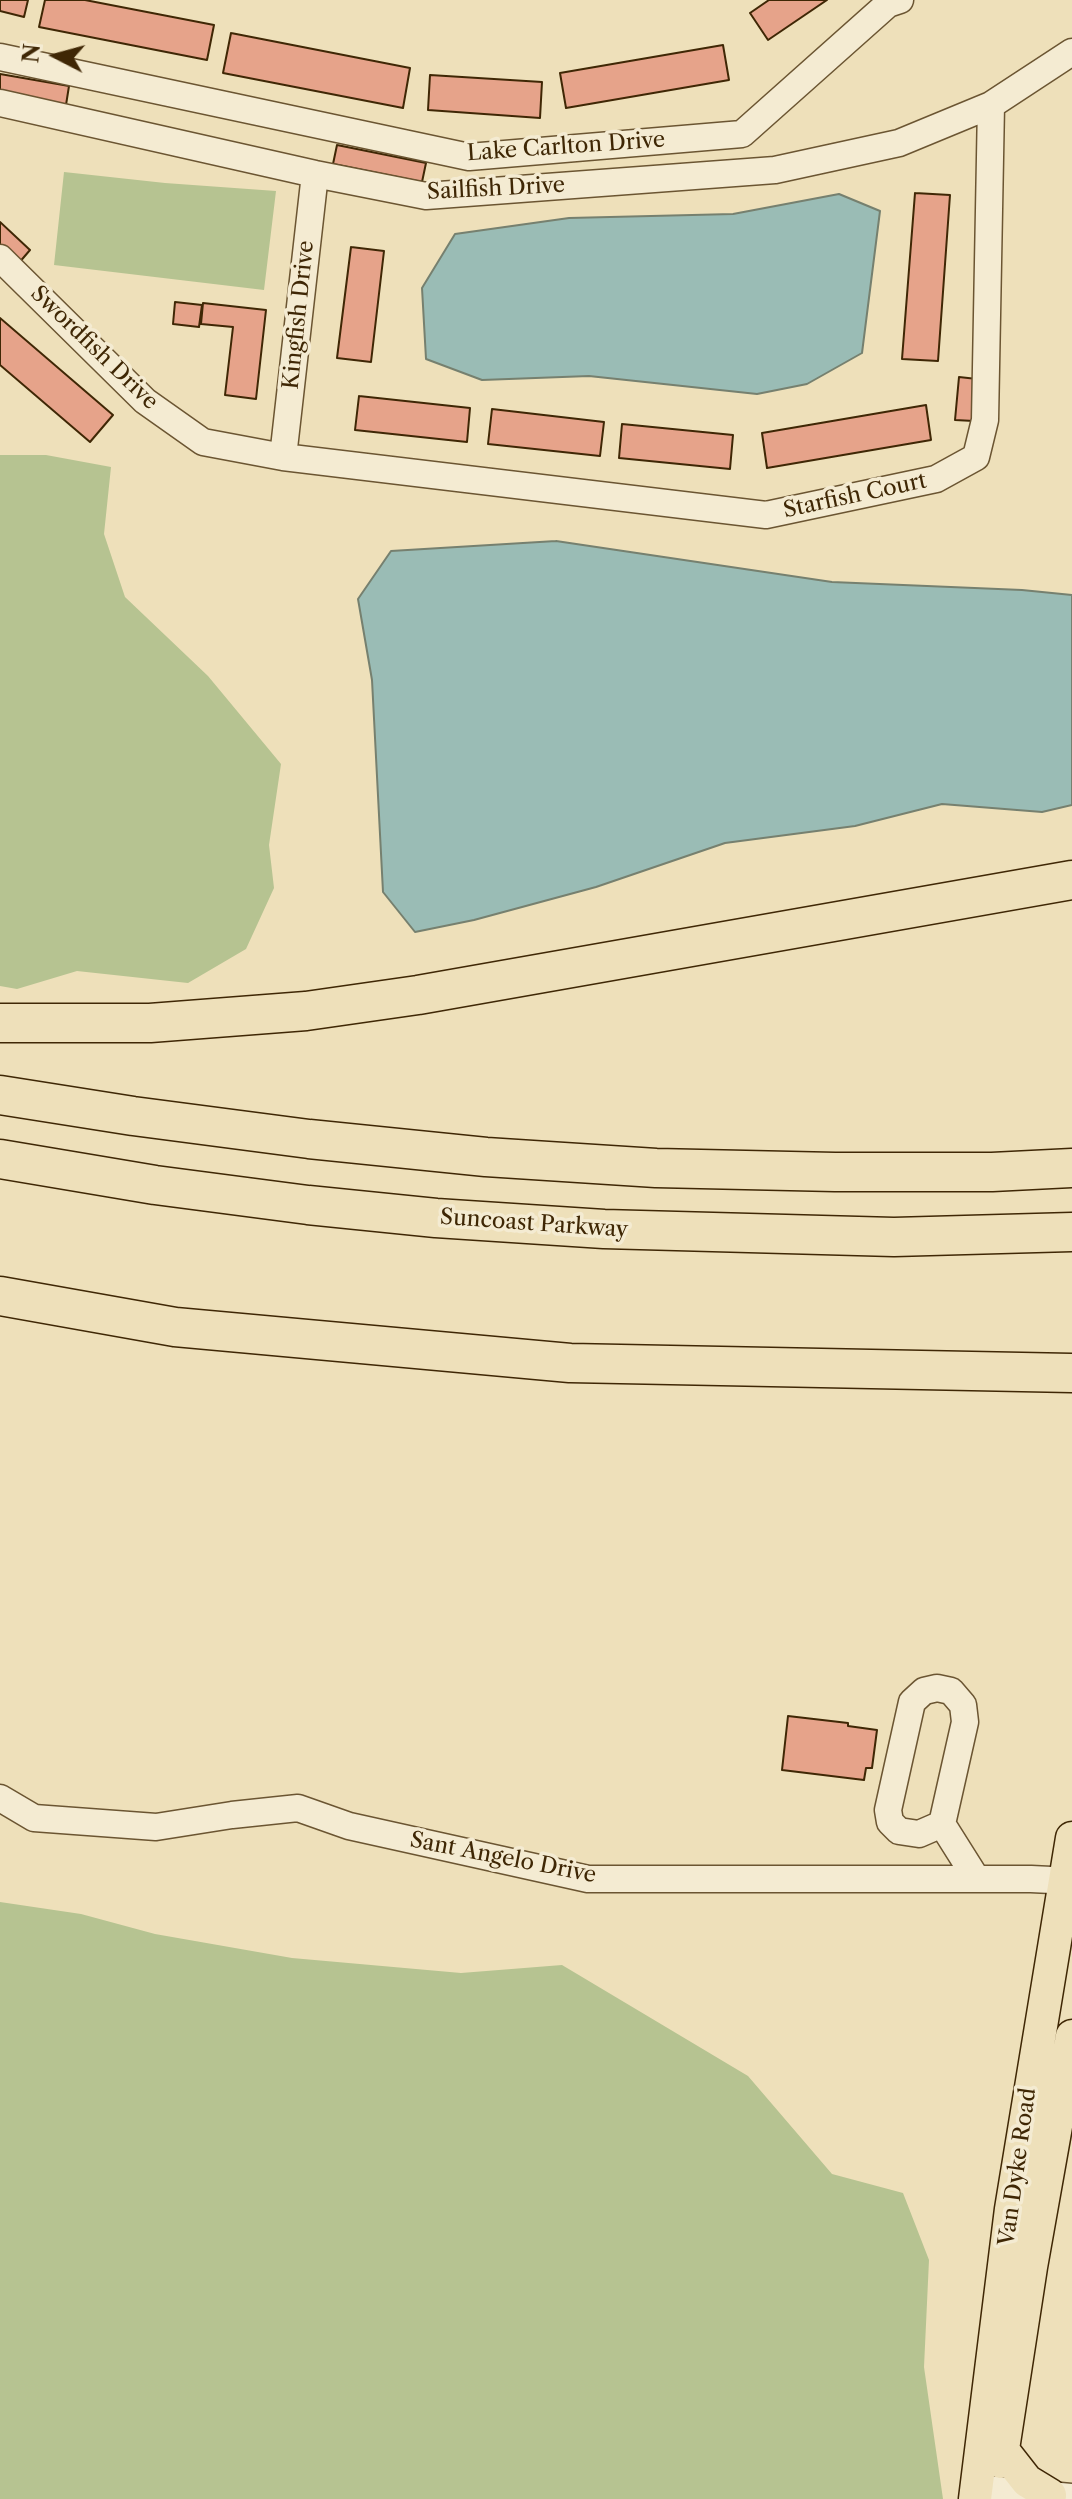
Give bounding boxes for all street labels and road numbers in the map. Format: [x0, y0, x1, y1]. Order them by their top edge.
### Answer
street label: Lake Carlton Drive [466, 127, 666, 167]
street label: Sailfish Drive [426, 172, 566, 206]
street label: Kingfish Drive [278, 239, 320, 391]
street label: Swordfish Drive [25, 281, 163, 415]
street label: Starfish Court [781, 468, 929, 524]
street label: Suncoast Parkway [439, 1204, 629, 1244]
street label: Sant Angelo Drive [408, 1827, 598, 1889]
street label: Van Dyke Road [994, 2086, 1042, 2248]

